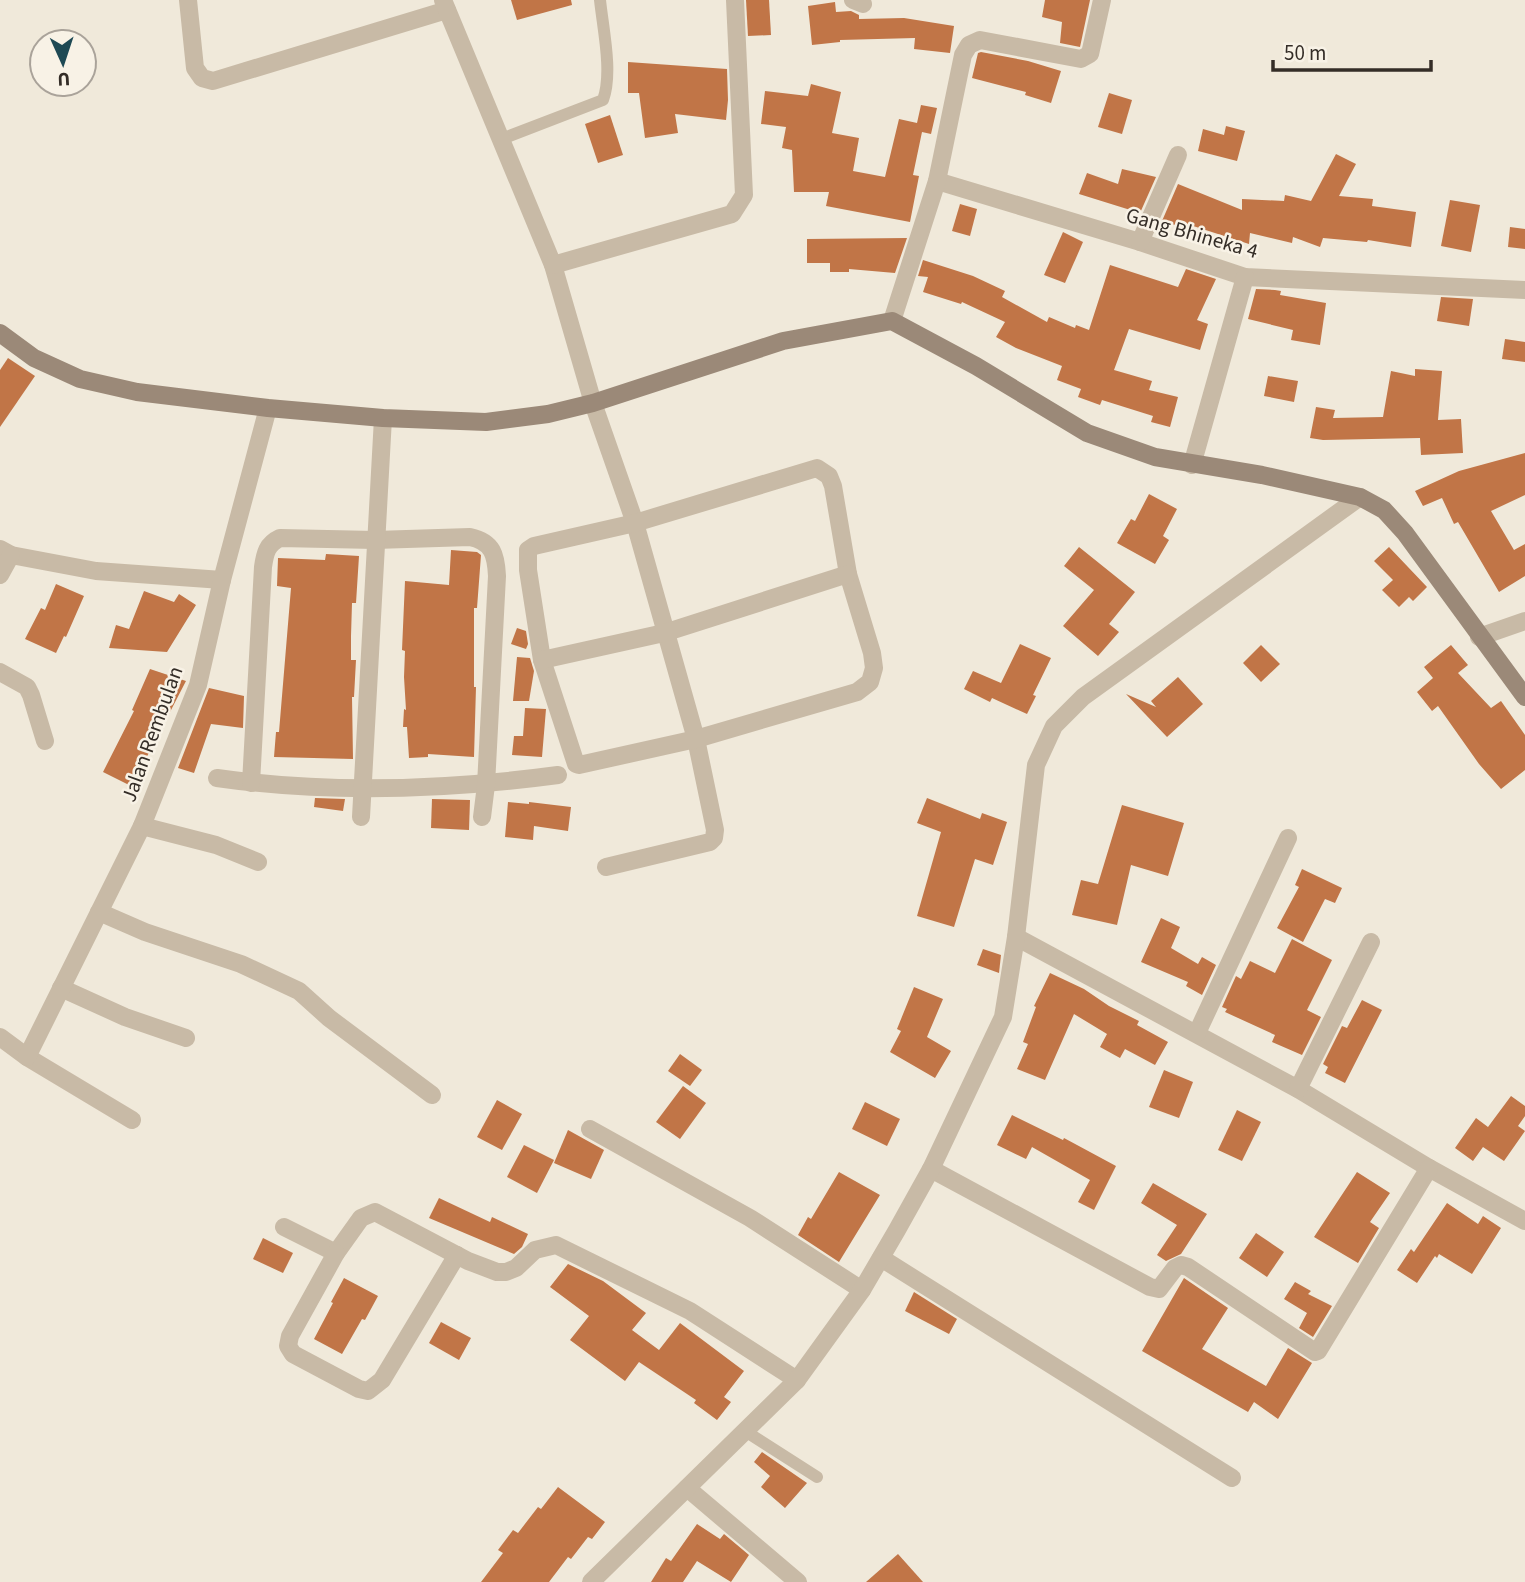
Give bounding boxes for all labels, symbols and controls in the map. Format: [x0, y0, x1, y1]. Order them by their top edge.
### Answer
north arrow [28, 28, 98, 98]
scale bar [1273, 28, 1430, 72]
text: 50 m [1284, 38, 1326, 68]
text: U [57, 65, 71, 92]
street label: Gang Bhineka 4 [1122, 200, 1262, 266]
street label: Jalan Rembulan [114, 662, 190, 806]

